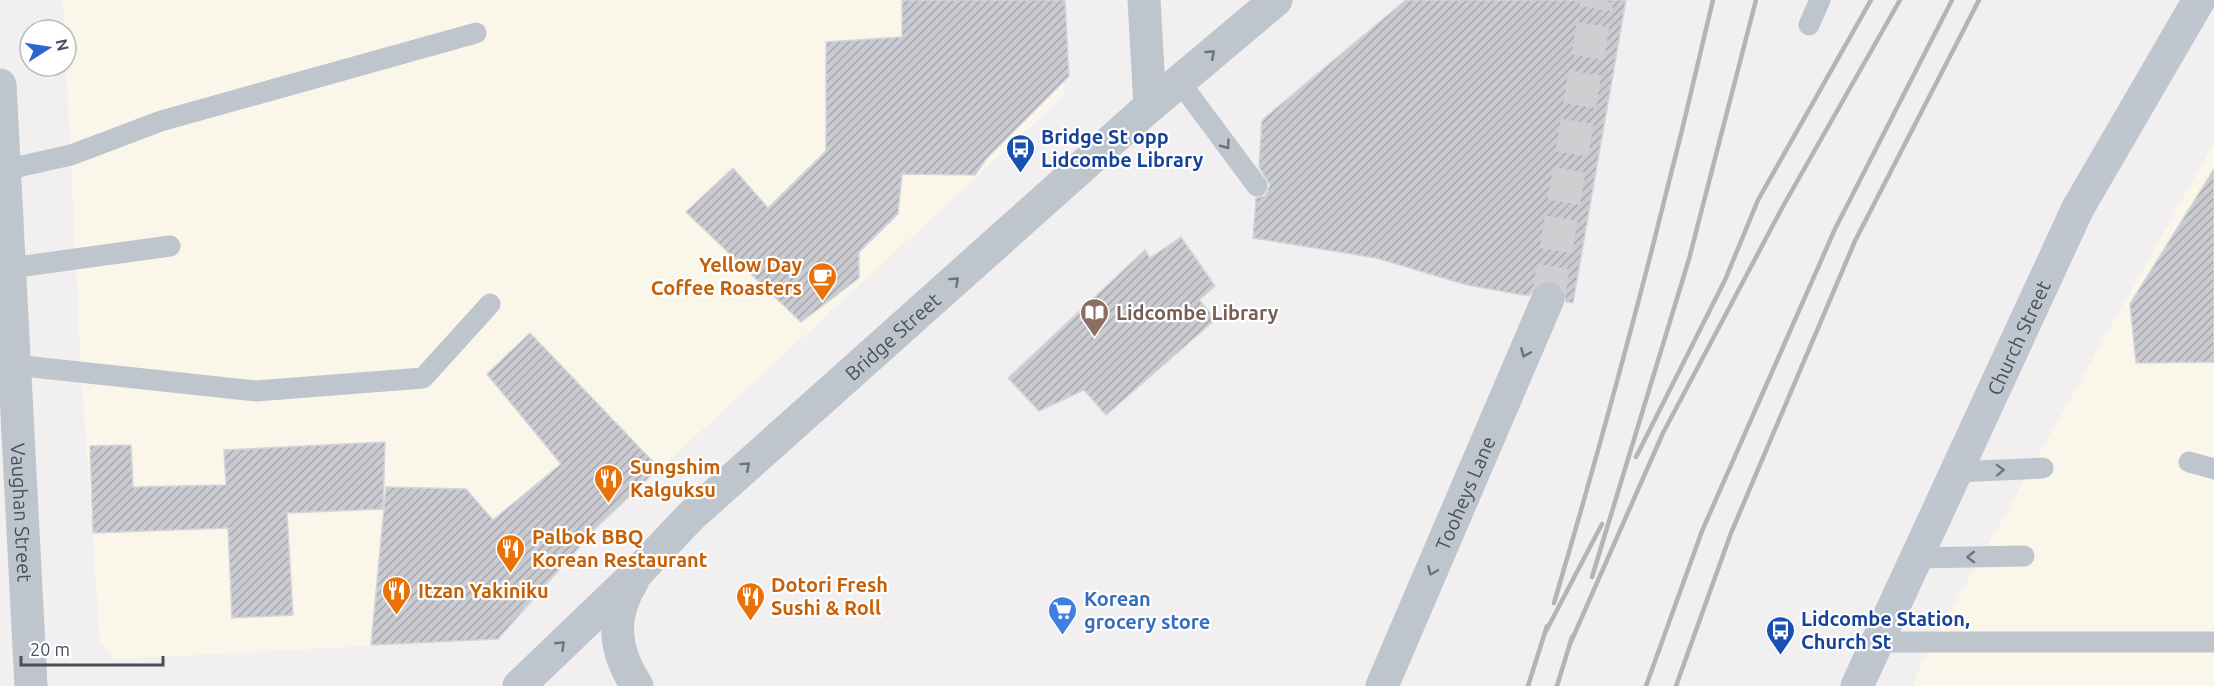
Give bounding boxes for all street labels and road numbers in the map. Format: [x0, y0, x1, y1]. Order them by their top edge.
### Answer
street label: Church Street [1982, 276, 2055, 399]
street label: Bridge Street [840, 287, 945, 385]
street label: Tooheys Lane [1430, 432, 1499, 554]
street label: Vaughan Street [7, 442, 37, 583]

